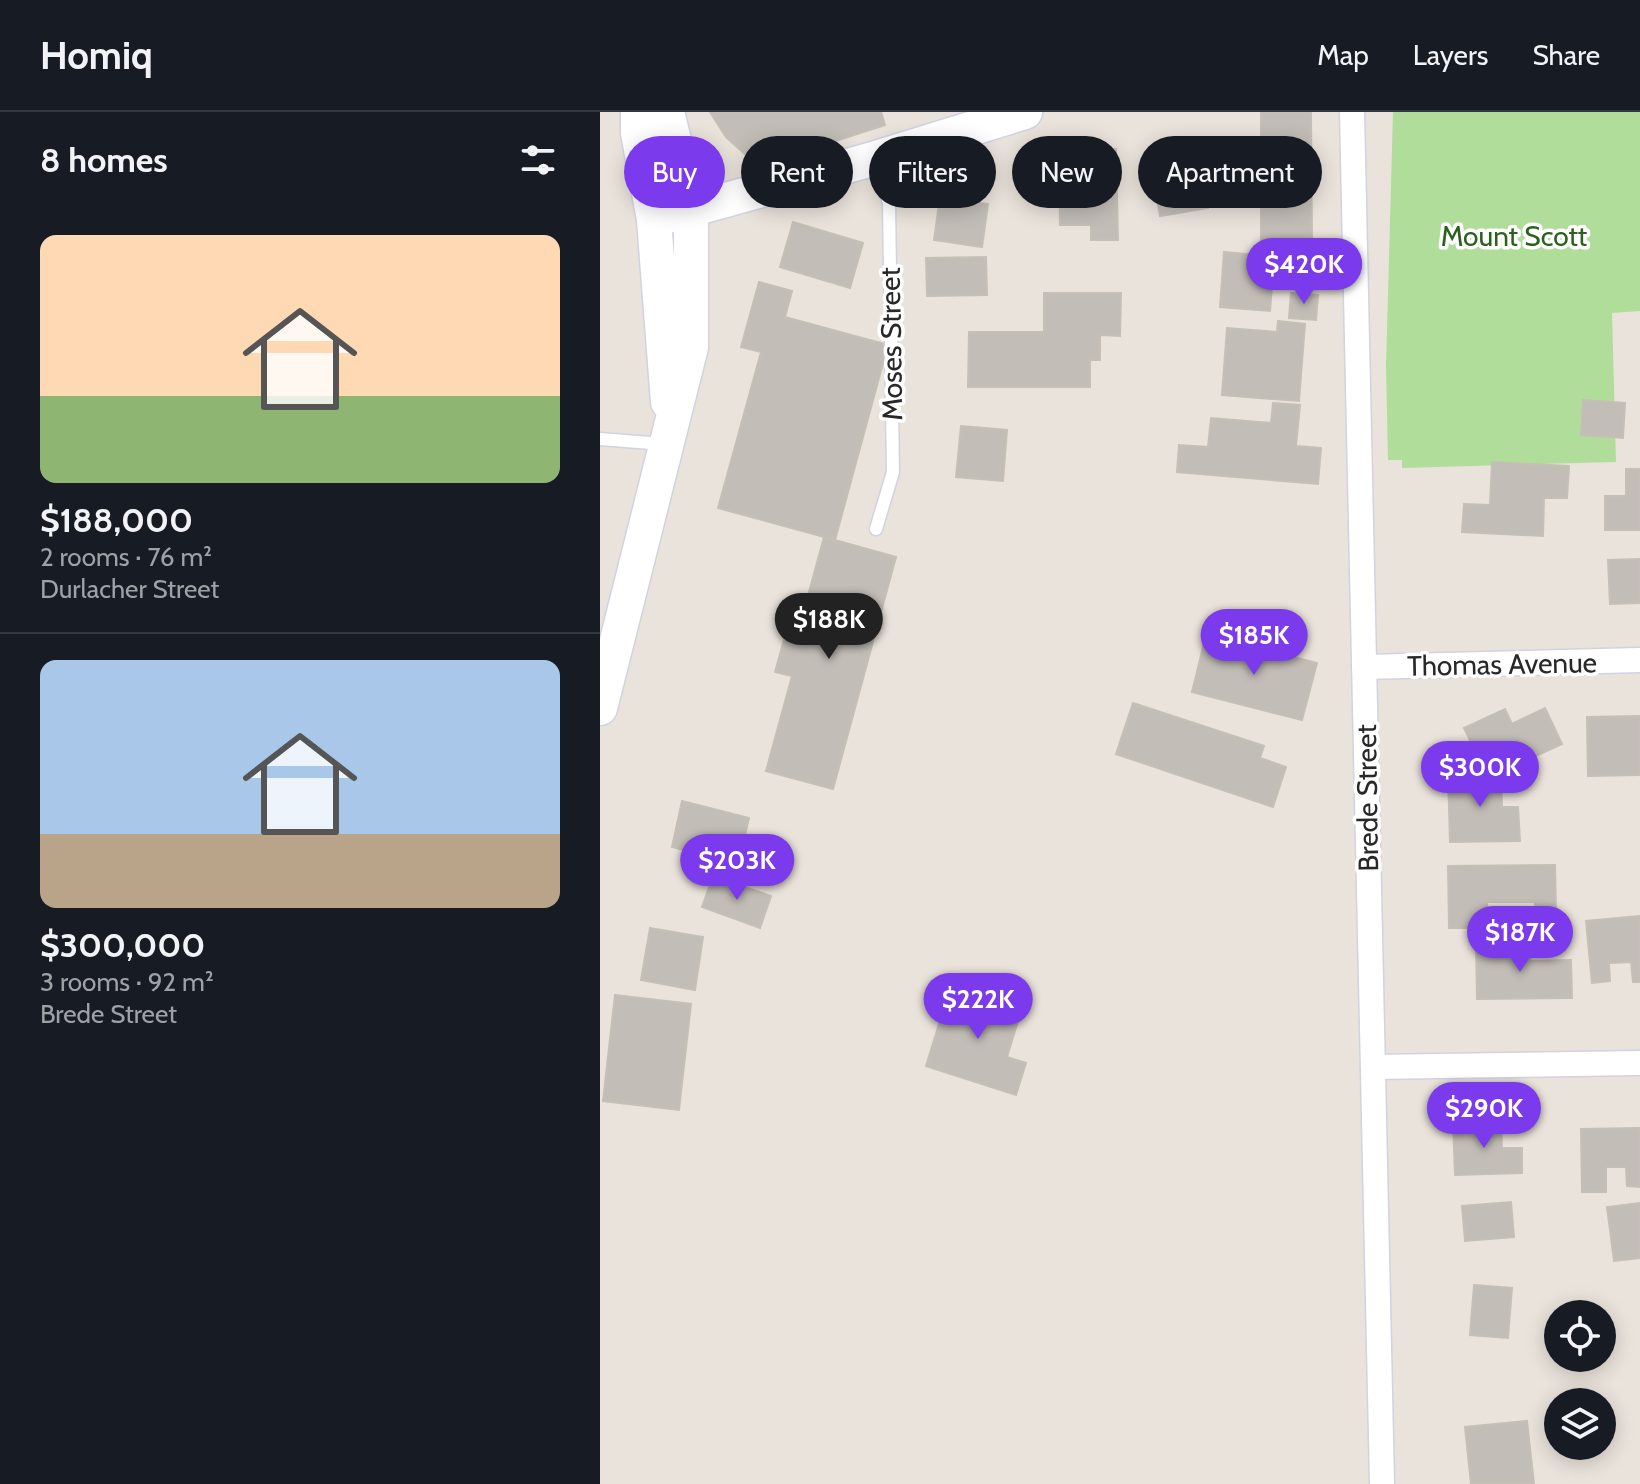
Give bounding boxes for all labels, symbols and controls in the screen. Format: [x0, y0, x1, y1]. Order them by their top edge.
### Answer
text: Homiq [40, 32, 153, 79]
text: Map [1317, 38, 1369, 72]
text: Layers [1413, 38, 1488, 72]
text: Share [1532, 38, 1600, 72]
chip: Buy [624, 136, 725, 208]
chip: Rent [741, 136, 853, 208]
chip: Filters [869, 136, 996, 208]
chip: New [1012, 136, 1122, 208]
chip: Apartment [1138, 136, 1322, 208]
icon: filters [516, 138, 560, 182]
text: 8 homes [40, 139, 168, 181]
park label: Mount Scott [1441, 219, 1587, 253]
pin: $420K [1248, 238, 1360, 306]
text: $420K [1264, 248, 1344, 280]
street label: Moses Street [873, 267, 909, 421]
icon: home [228, 287, 372, 431]
text: $188,000 [40, 499, 193, 541]
text: 2 rooms · 76 m² [40, 541, 212, 573]
text: Durlacher Street [40, 573, 219, 605]
pin: $188K [773, 593, 885, 661]
text: $188K [793, 603, 865, 635]
pin: $185K [1198, 609, 1310, 677]
text: $185K [1219, 619, 1289, 651]
street label: Thomas Avenue [1407, 645, 1597, 683]
icon: home [228, 712, 372, 856]
street label: Brede Street [1349, 724, 1385, 872]
pin: $300K [1424, 741, 1536, 809]
text: $300K [1439, 751, 1521, 783]
pin: $203K [681, 834, 793, 902]
text: $203K [698, 844, 776, 876]
pin: $187K [1464, 906, 1576, 974]
text: $187K [1485, 916, 1555, 948]
text: $300,000 [40, 924, 205, 966]
text: 3 rooms · 92 m² [40, 966, 214, 998]
pin: $222K [922, 973, 1034, 1041]
text: $222K [942, 983, 1014, 1015]
text: Brede Street [40, 998, 177, 1030]
pin: $290K [1428, 1082, 1540, 1150]
text: $290K [1445, 1092, 1523, 1124]
map controls [1544, 1300, 1616, 1460]
button: locate [1544, 1300, 1616, 1372]
button: layers [1544, 1388, 1616, 1460]

